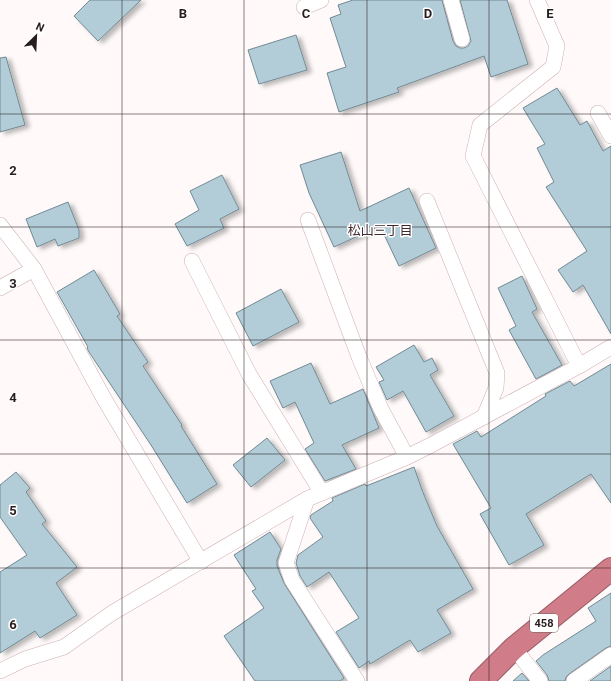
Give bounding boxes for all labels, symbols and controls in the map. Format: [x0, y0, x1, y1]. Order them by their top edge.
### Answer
text: B [179, 6, 187, 21]
text: C [302, 6, 311, 21]
text: D [424, 6, 432, 21]
text: E [546, 6, 554, 21]
north arrow [16, 16, 56, 56]
text: N [34, 20, 46, 35]
text: 2 [9, 163, 17, 178]
district label: 松山三丁目 [347, 223, 413, 238]
text: 3 [9, 276, 17, 291]
text: 4 [9, 390, 17, 405]
text: 5 [9, 503, 17, 518]
road number: 458 [530, 614, 558, 632]
text: 6 [9, 617, 17, 632]

